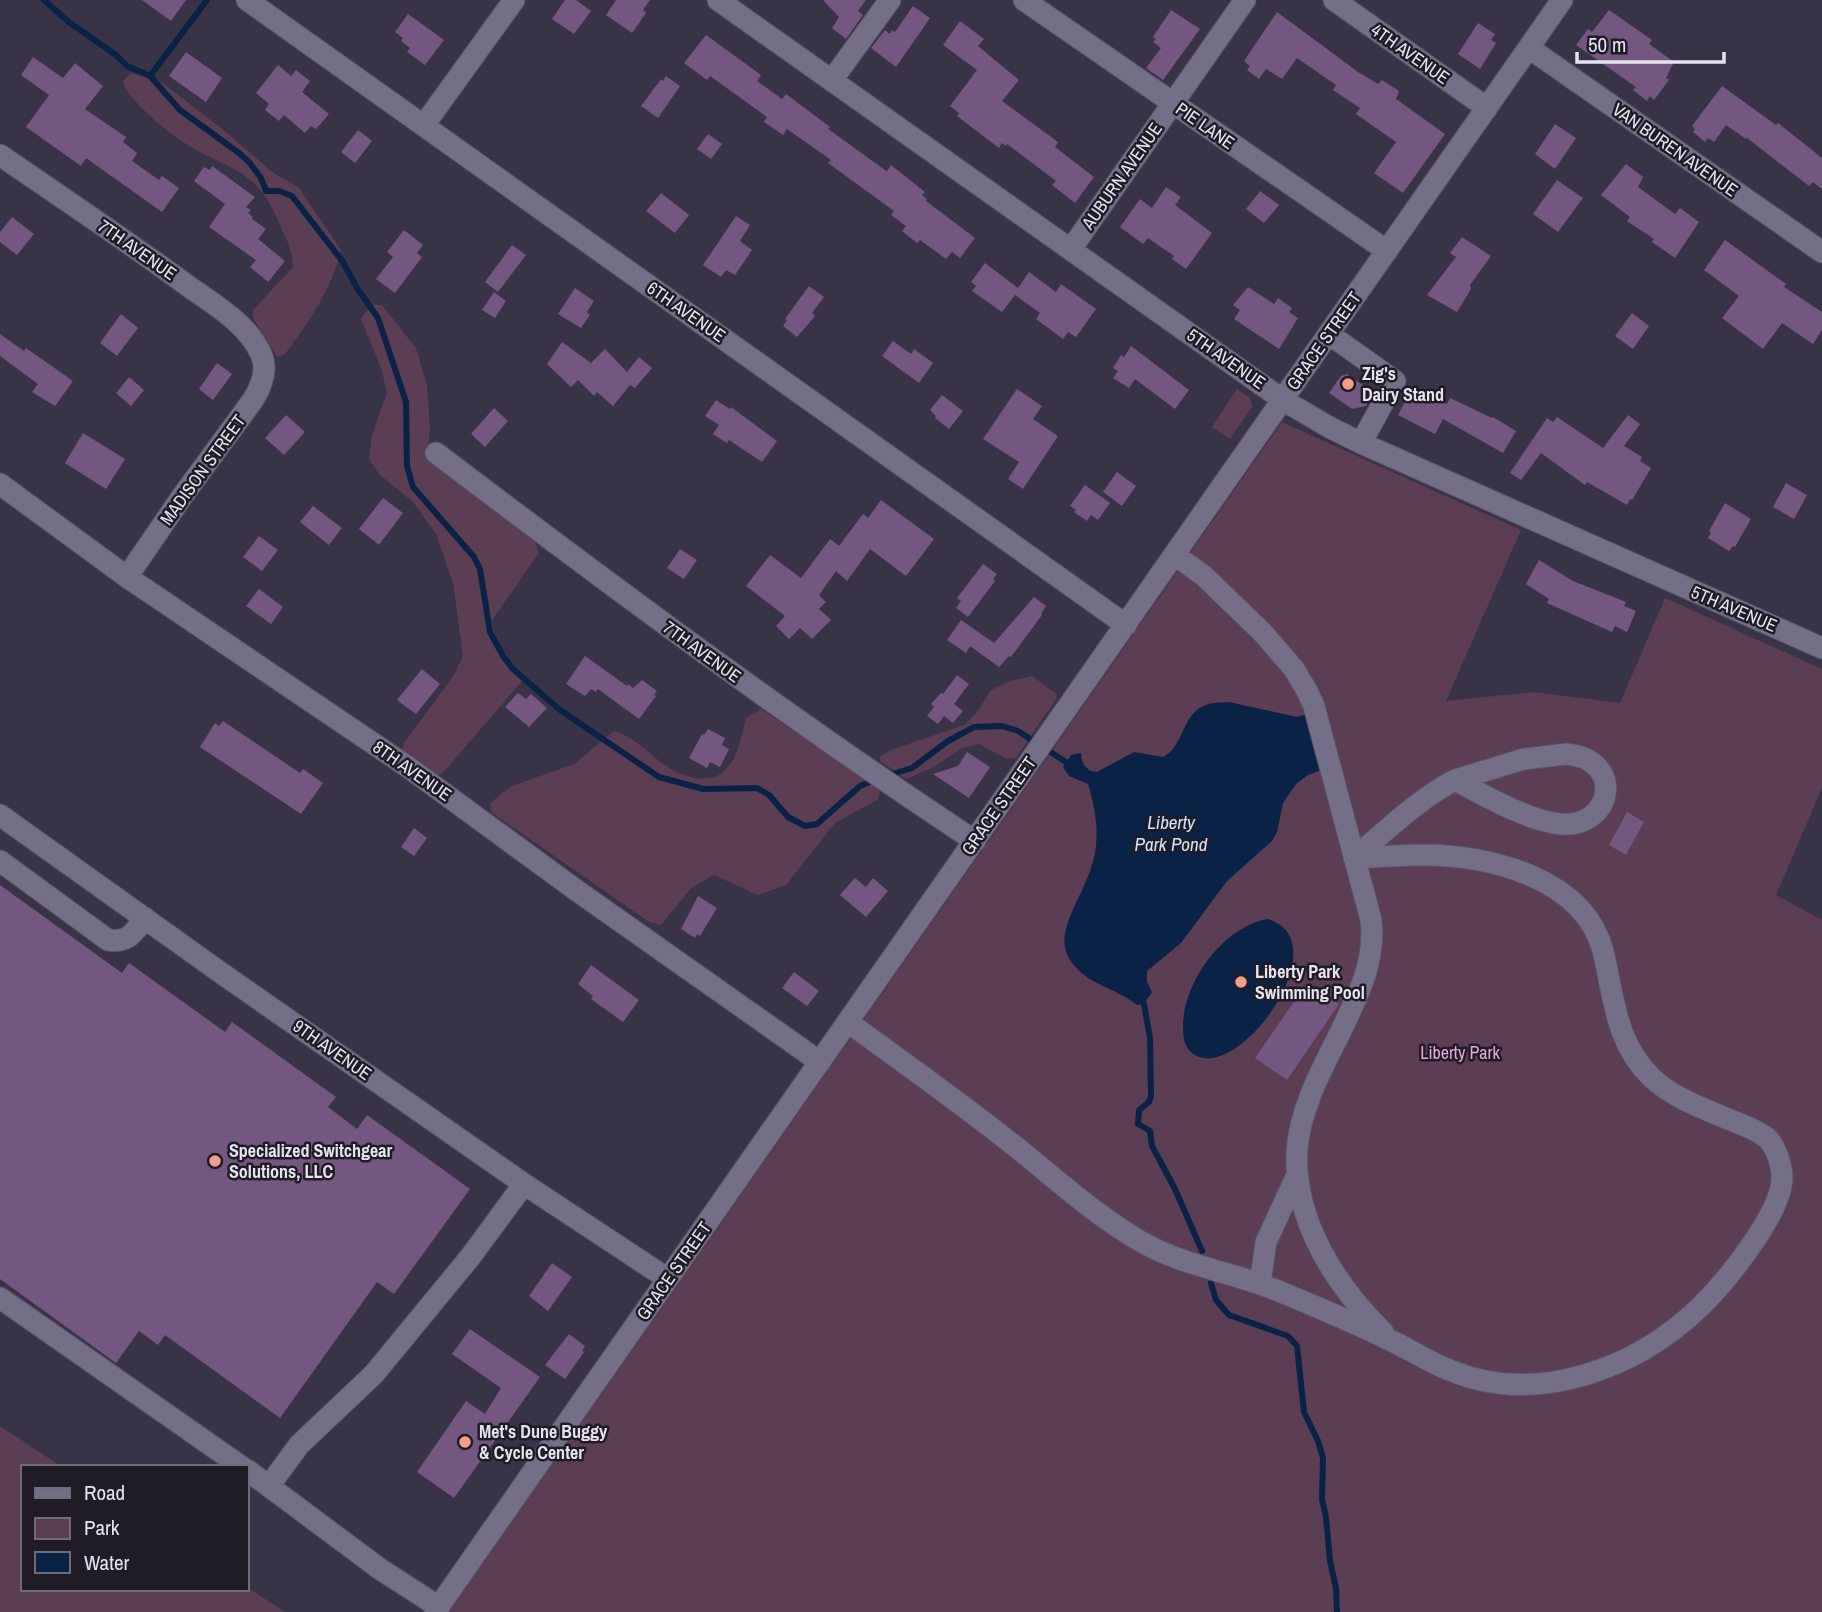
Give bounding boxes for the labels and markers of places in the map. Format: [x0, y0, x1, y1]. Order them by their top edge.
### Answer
place label: Zig's Dairy Stand [1362, 361, 1444, 407]
marker: Zig's Dairy Stand [1340, 376, 1356, 392]
place label: Liberty Park Swimming Pool [1255, 959, 1365, 1005]
marker: Liberty Park Swimming Pool [1233, 974, 1249, 990]
place label: Specialized Switchgear Solutions, LLC [229, 1138, 393, 1184]
marker: Specialized Switchgear Solutions, LLC [207, 1153, 223, 1169]
place label: Met's Dune Buggy & Cycle Center [479, 1419, 608, 1465]
marker: Met's Dune Buggy & Cycle Center [457, 1434, 473, 1450]

